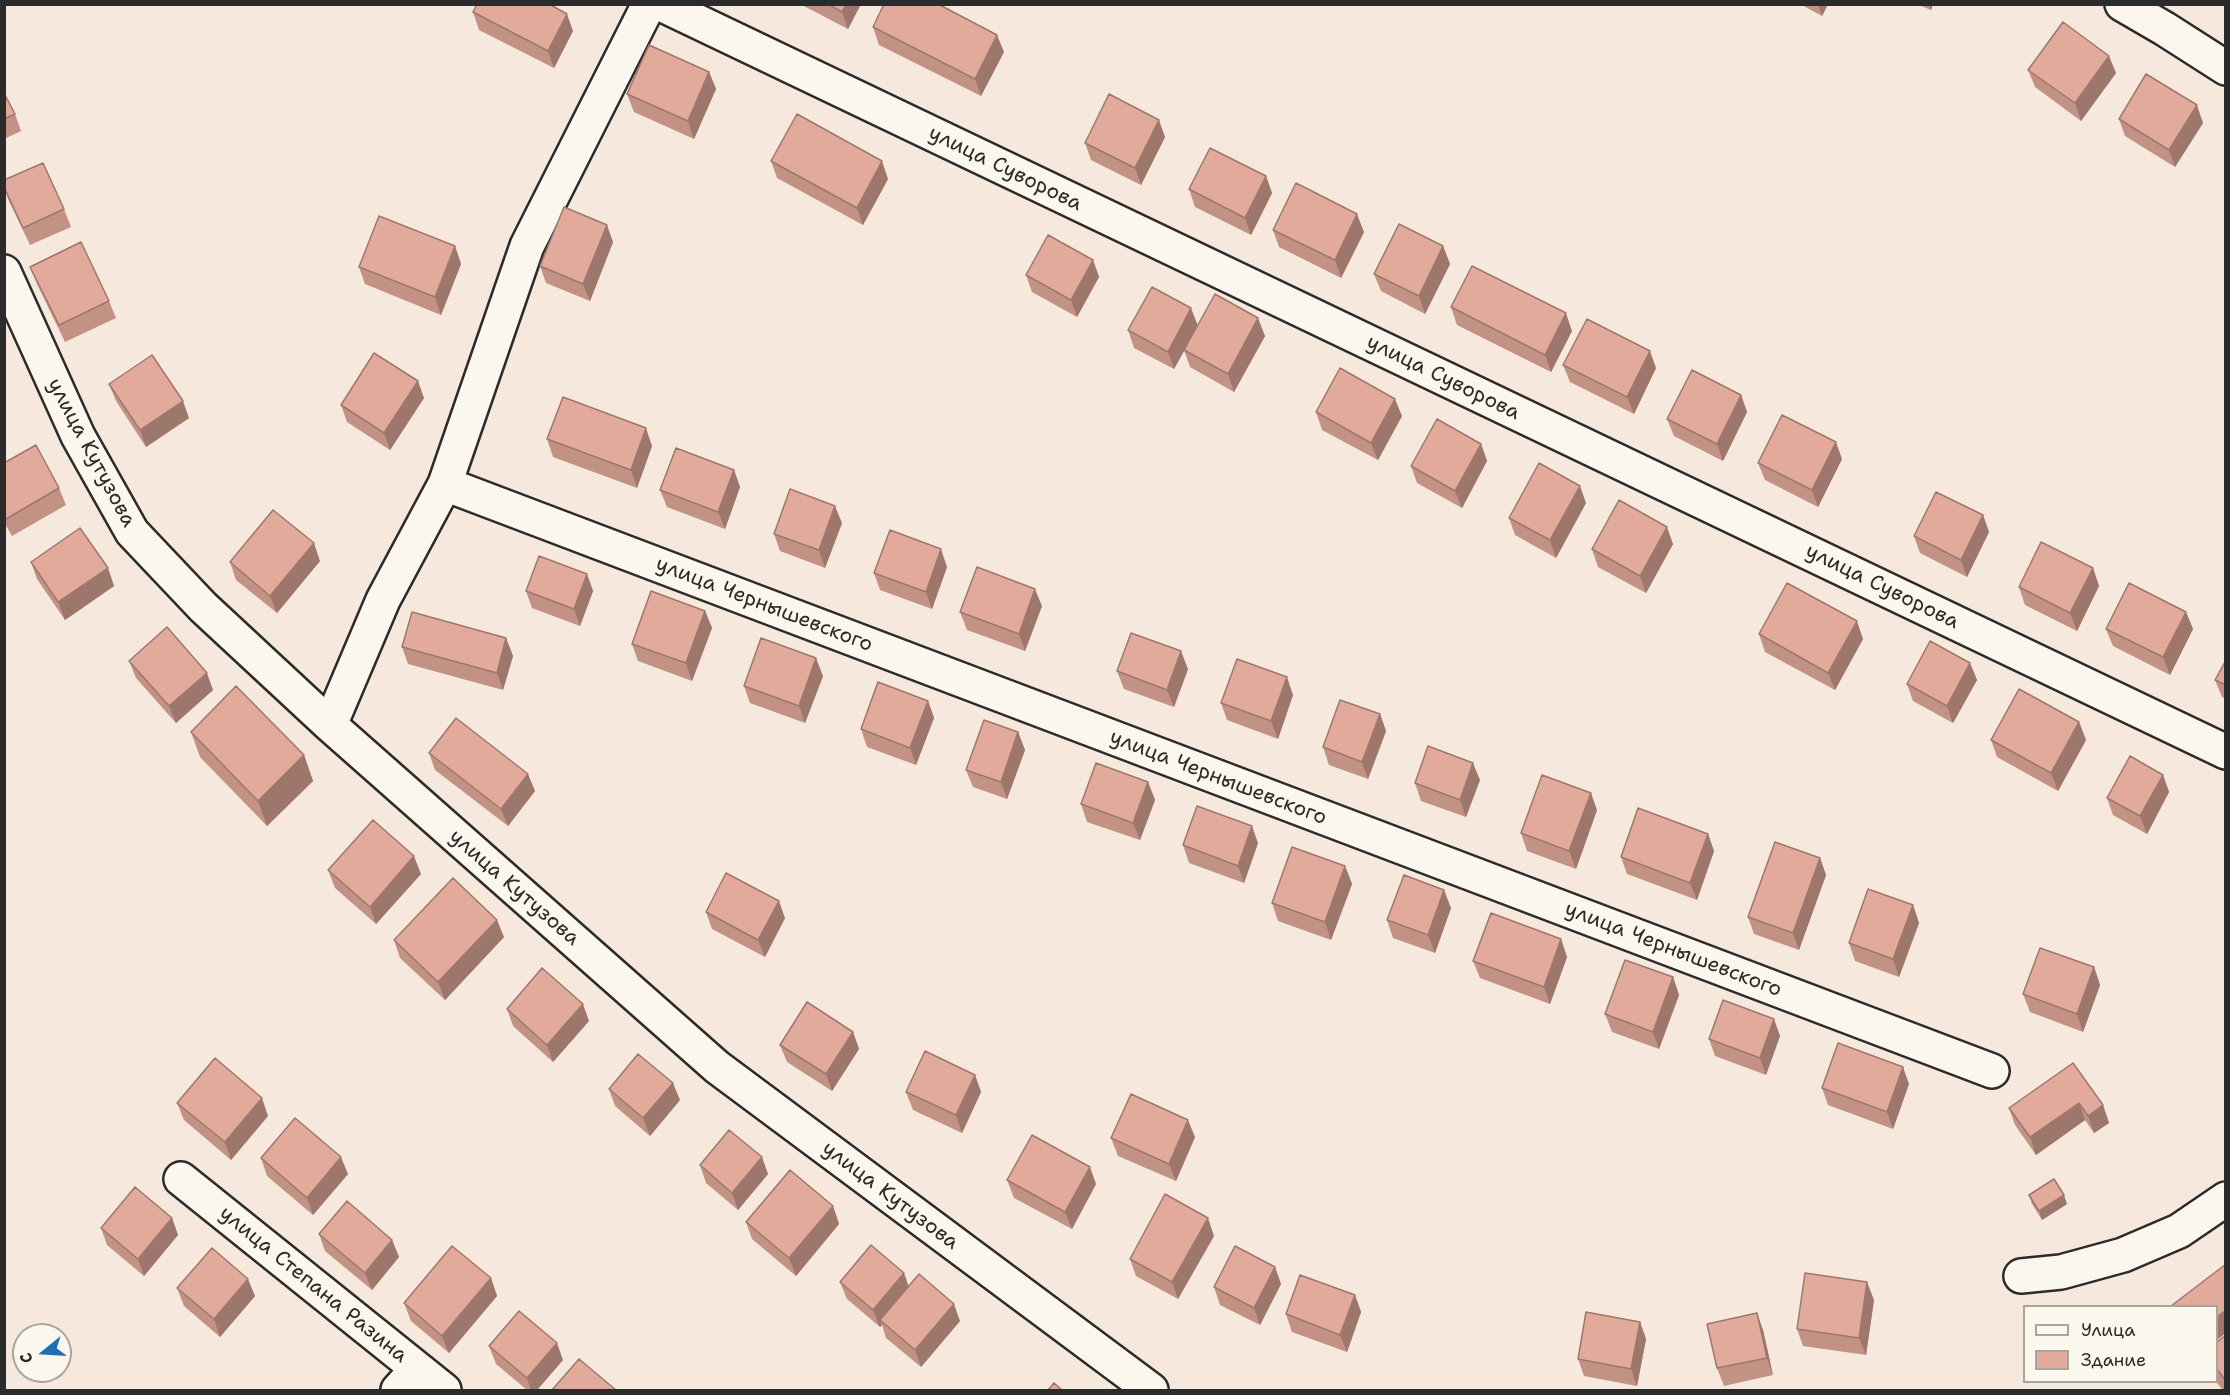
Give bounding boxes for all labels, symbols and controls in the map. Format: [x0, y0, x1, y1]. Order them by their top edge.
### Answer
street label: улица Суворова [924, 121, 1086, 217]
street label: улица Суворова [1362, 330, 1524, 426]
street label: улица Кутузова [41, 374, 141, 532]
street label: улица Суворова [1801, 539, 1963, 635]
street label: улица Чернышевского [652, 552, 876, 658]
street label: улица Чернышевского [1106, 725, 1330, 831]
street label: улица Кутузова [444, 824, 584, 952]
street label: улица Чернышевского [1561, 897, 1785, 1003]
street label: улица Кутузова [817, 1136, 963, 1256]
street label: улица Степана Разина [214, 1201, 412, 1369]
legend [2023, 1305, 2218, 1383]
text: Улица [2081, 1318, 2135, 1342]
north arrow [12, 1323, 72, 1383]
text: Здание [2081, 1348, 2146, 1372]
text: С [15, 1350, 38, 1366]

